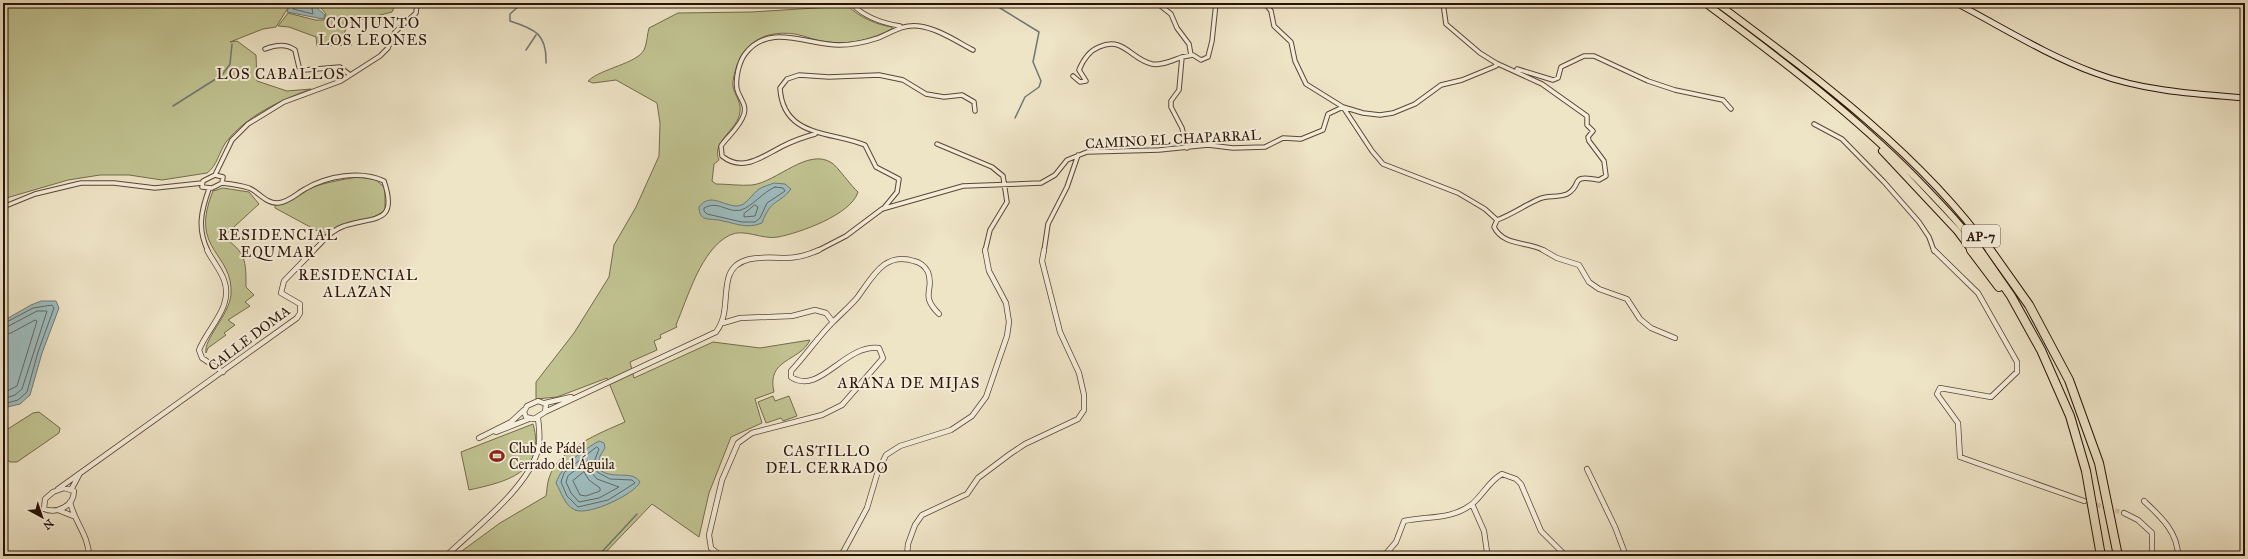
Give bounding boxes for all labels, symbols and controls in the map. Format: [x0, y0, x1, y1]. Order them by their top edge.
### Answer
district label: CONJUNTO LOS LEONES [318, 14, 428, 49]
district label: LOS CABALLOS [217, 65, 345, 83]
street label: CAMINO EL CHAPARRAL [1085, 126, 1262, 153]
road number: AP-7 [1962, 225, 2000, 247]
district label: RESIDENCIAL EQUMAR [218, 226, 338, 261]
district label: RESIDENCIAL ALAZAN [298, 266, 418, 301]
street label: CALLE DOMA [205, 302, 294, 375]
district label: ARANA DE MIJAS [837, 374, 980, 393]
place label: Club de Pádel Cerrado del Águila [509, 440, 615, 473]
district label: CASTILLO DEL CERRADO [765, 442, 889, 477]
sports icon: Club de Pádel Cerrado del Águila [488, 447, 506, 465]
north arrow [22, 497, 62, 537]
text: N [40, 516, 56, 533]

